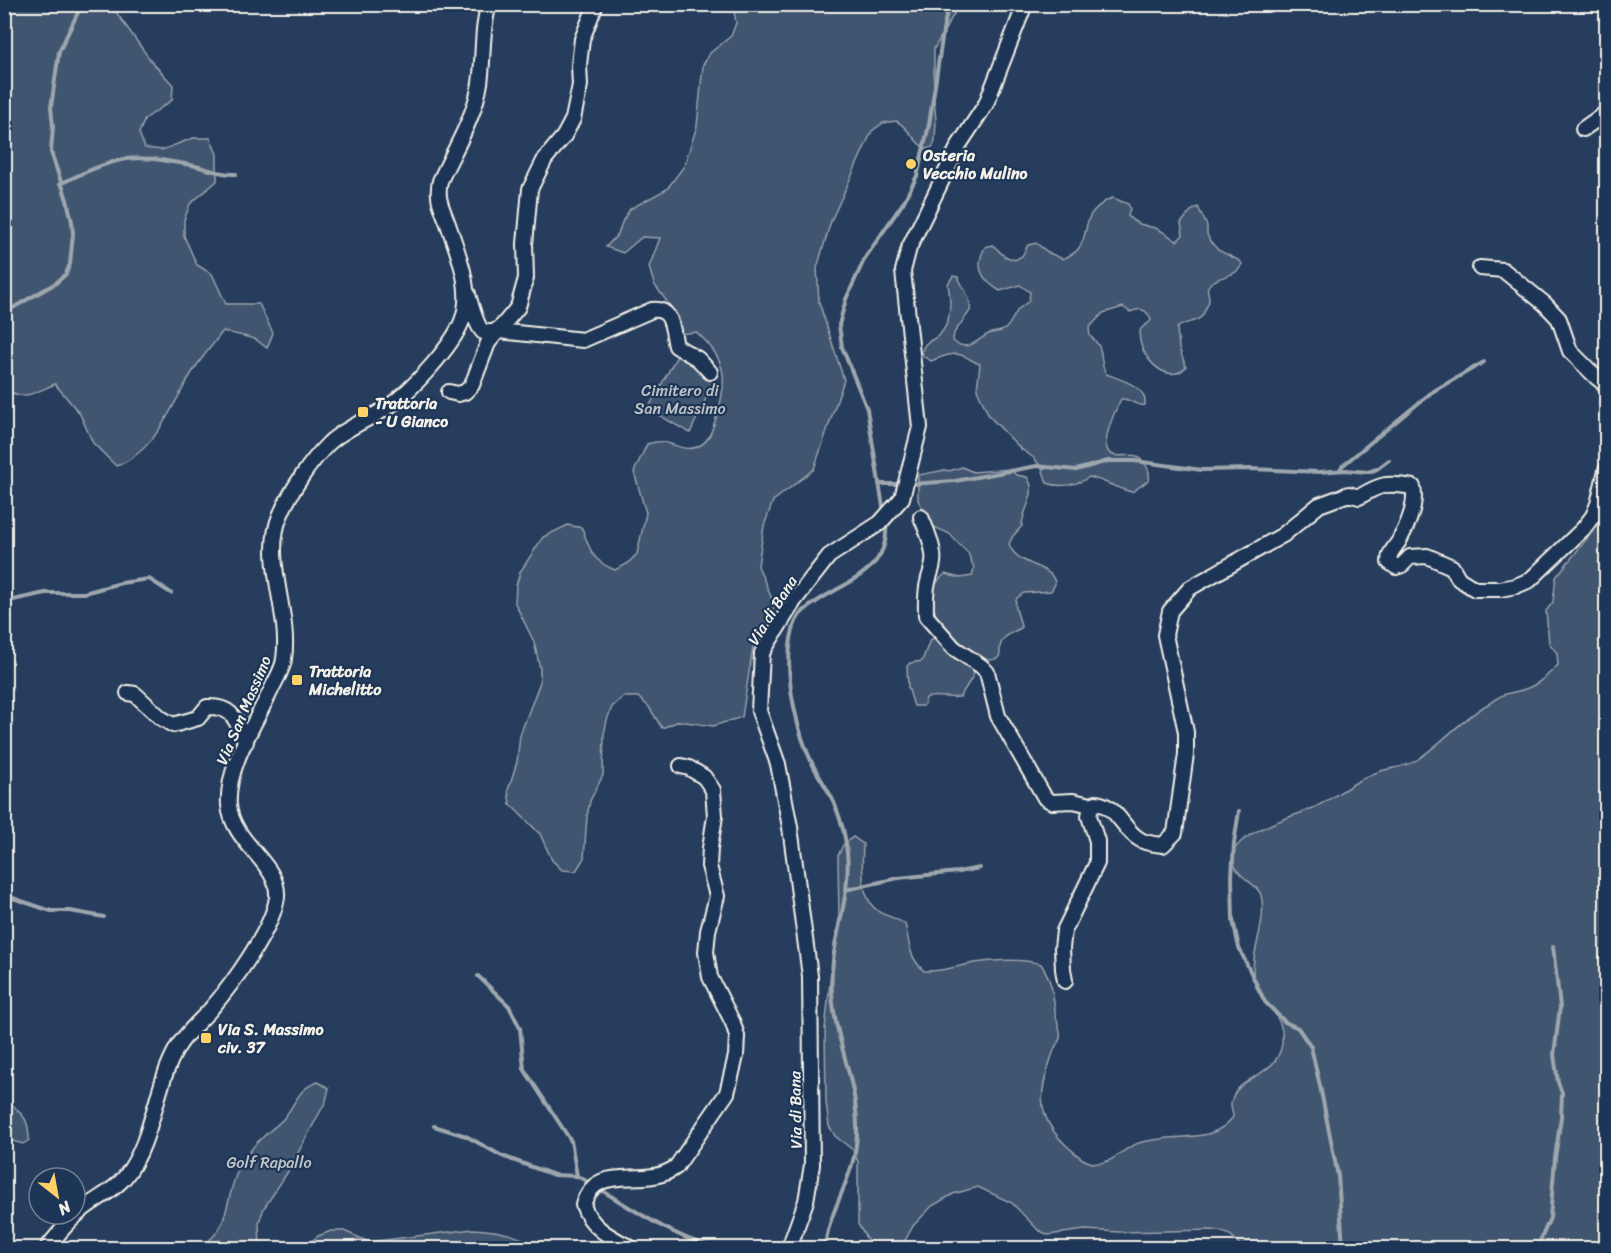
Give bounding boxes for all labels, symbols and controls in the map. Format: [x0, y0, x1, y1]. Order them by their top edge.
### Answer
place label: Osteria Vecchio Mulino [922, 141, 1028, 188]
marker: Osteria Vecchio Mulino [904, 157, 918, 171]
park label: Cimitero di San Massimo [634, 376, 726, 423]
place label: Trattoria - U Gianco [375, 389, 448, 436]
marker: Trattoria - U Gianco [356, 405, 370, 419]
street label: Via di Bana [739, 569, 806, 651]
street label: Via San Massimo [207, 651, 280, 769]
place label: Trattoria Michelitto [308, 657, 382, 704]
marker: Trattoria Michelitto [290, 673, 304, 687]
place label: Via S. Massimo civ. 37 [217, 1015, 325, 1062]
marker: Via S. Massimo civ. 37 [199, 1031, 213, 1045]
street label: Via di Bana [780, 1070, 811, 1149]
park label: Golf Rapallo [226, 1148, 312, 1177]
north arrow [27, 1166, 87, 1226]
text: N [51, 1193, 78, 1224]

